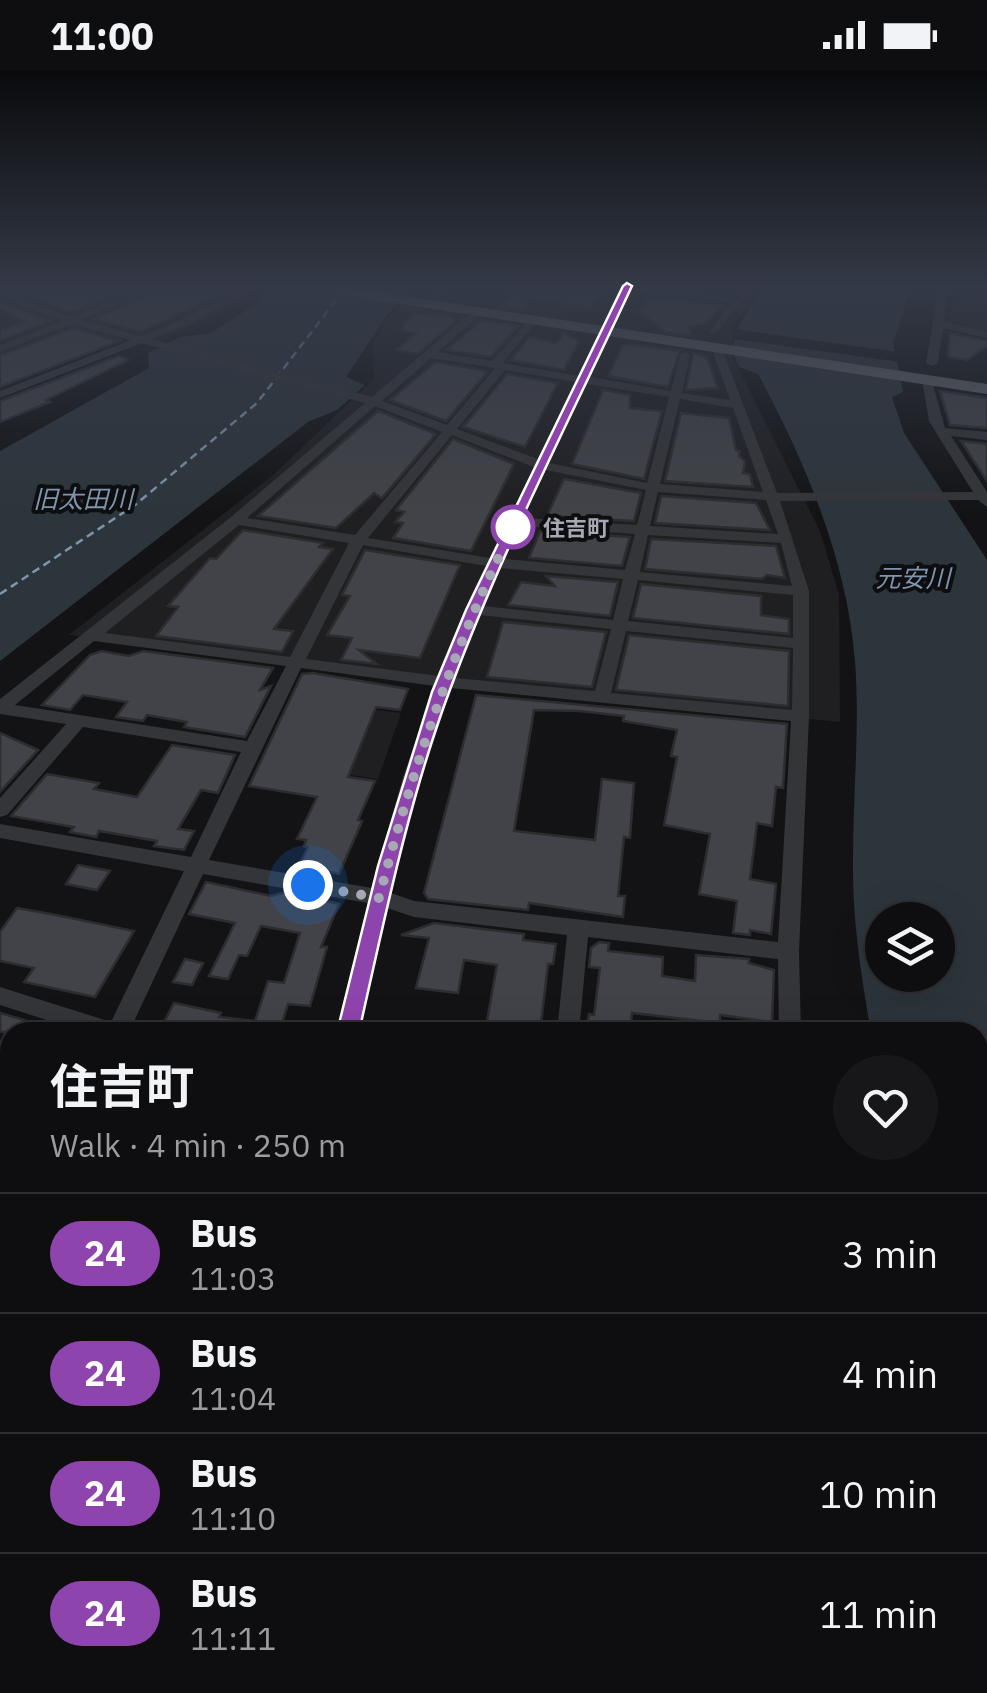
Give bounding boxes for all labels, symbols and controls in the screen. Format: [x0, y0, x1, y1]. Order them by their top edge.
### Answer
text: 11:00 [50, 11, 154, 60]
water label: 旧太田川 [33, 482, 136, 515]
marker: 住吉町 [492, 506, 534, 548]
place label: 住吉町 [543, 513, 609, 542]
water label: 元安川 [875, 561, 953, 594]
your location [283, 860, 333, 910]
map controls [865, 902, 955, 992]
button: layers [865, 902, 955, 992]
text: 住吉町 [50, 1055, 194, 1117]
button: heart [833, 1055, 938, 1160]
text: Walk · 4 min · 250 m [50, 1124, 346, 1166]
text: Bus [190, 1208, 257, 1257]
text: 3 min [842, 1229, 938, 1278]
text: 24 [84, 1230, 126, 1276]
text: 11:03 [190, 1257, 276, 1299]
text: Bus [190, 1328, 257, 1377]
text: 4 min [842, 1349, 938, 1398]
text: 24 [84, 1350, 126, 1396]
text: 11:04 [190, 1377, 276, 1419]
text: Bus [190, 1448, 257, 1497]
text: 10 min [819, 1469, 938, 1518]
text: 24 [84, 1470, 126, 1516]
text: 11:10 [190, 1497, 276, 1539]
text: Bus [190, 1568, 257, 1617]
text: 11 min [819, 1589, 938, 1638]
text: 24 [84, 1590, 126, 1636]
text: 11:11 [190, 1617, 276, 1659]

